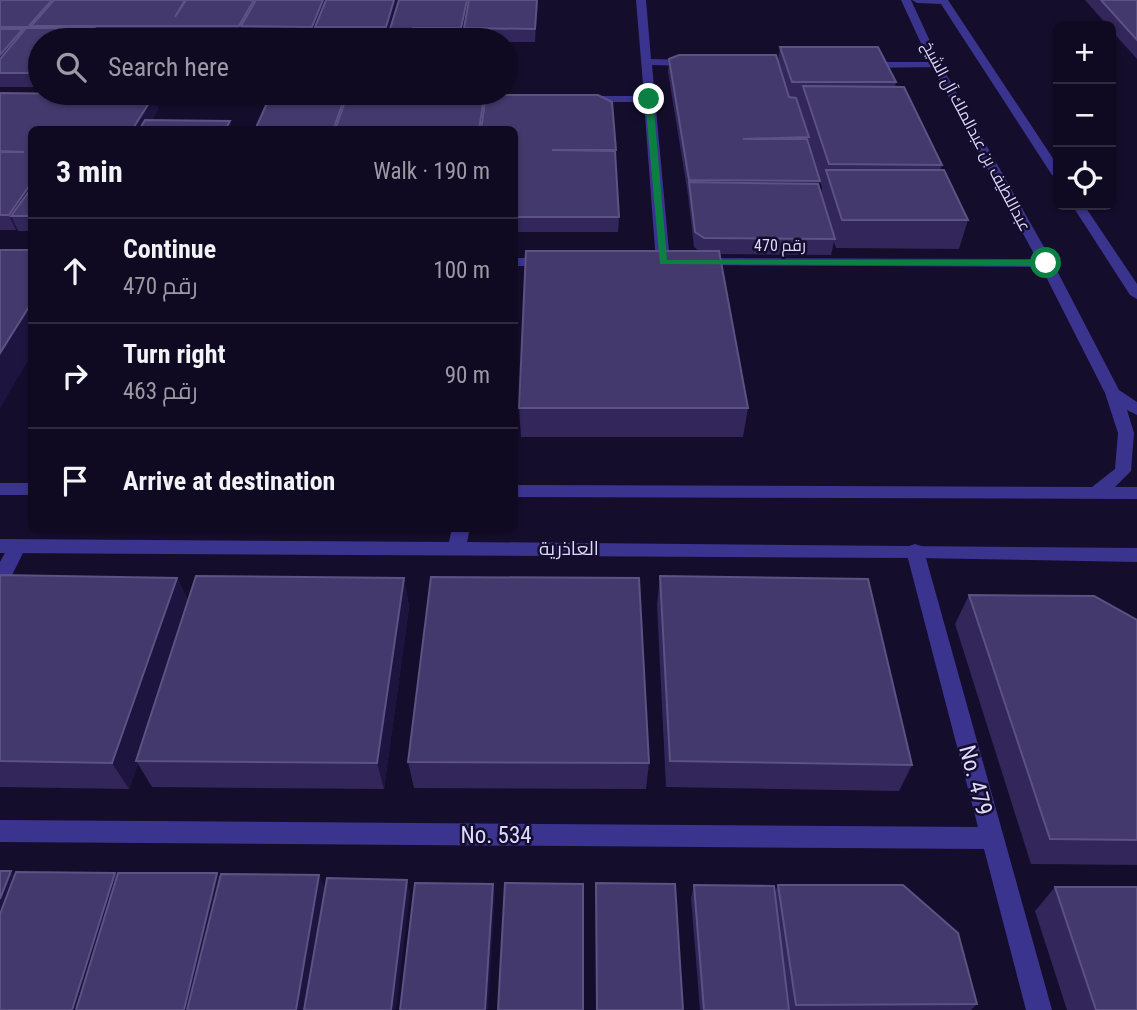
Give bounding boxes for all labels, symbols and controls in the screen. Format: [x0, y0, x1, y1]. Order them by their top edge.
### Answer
map controls [1053, 21, 1116, 210]
button: + [1053, 21, 1116, 84]
search box [28, 28, 518, 105]
street label: عبداللطيف بن عبدالملك آل الشيخ [917, 38, 1035, 235]
icon: search [52, 48, 90, 86]
text: Search here [108, 52, 229, 82]
route end [633, 83, 664, 114]
button: − [1053, 84, 1116, 147]
button: locate [1053, 147, 1116, 210]
text: 3 min [56, 154, 123, 189]
text: Walk · 190 m [373, 158, 490, 185]
text: Continue [123, 234, 216, 264]
street label: رقم 470 [754, 236, 806, 257]
route start [1030, 247, 1061, 278]
icon: ahead [56, 252, 94, 290]
text: 100 m [433, 257, 490, 284]
text: رقم 470 [123, 273, 198, 300]
text: Turn right [123, 339, 225, 369]
icon: right [56, 357, 94, 395]
text: 90 m [445, 362, 490, 389]
text: رقم 463 [123, 378, 198, 405]
icon: arrive [56, 462, 94, 500]
text: Arrive at destination [123, 466, 335, 496]
street label: العاذرية [539, 537, 599, 560]
street label: No. 479 [953, 742, 998, 818]
street label: No. 534 [460, 822, 532, 849]

